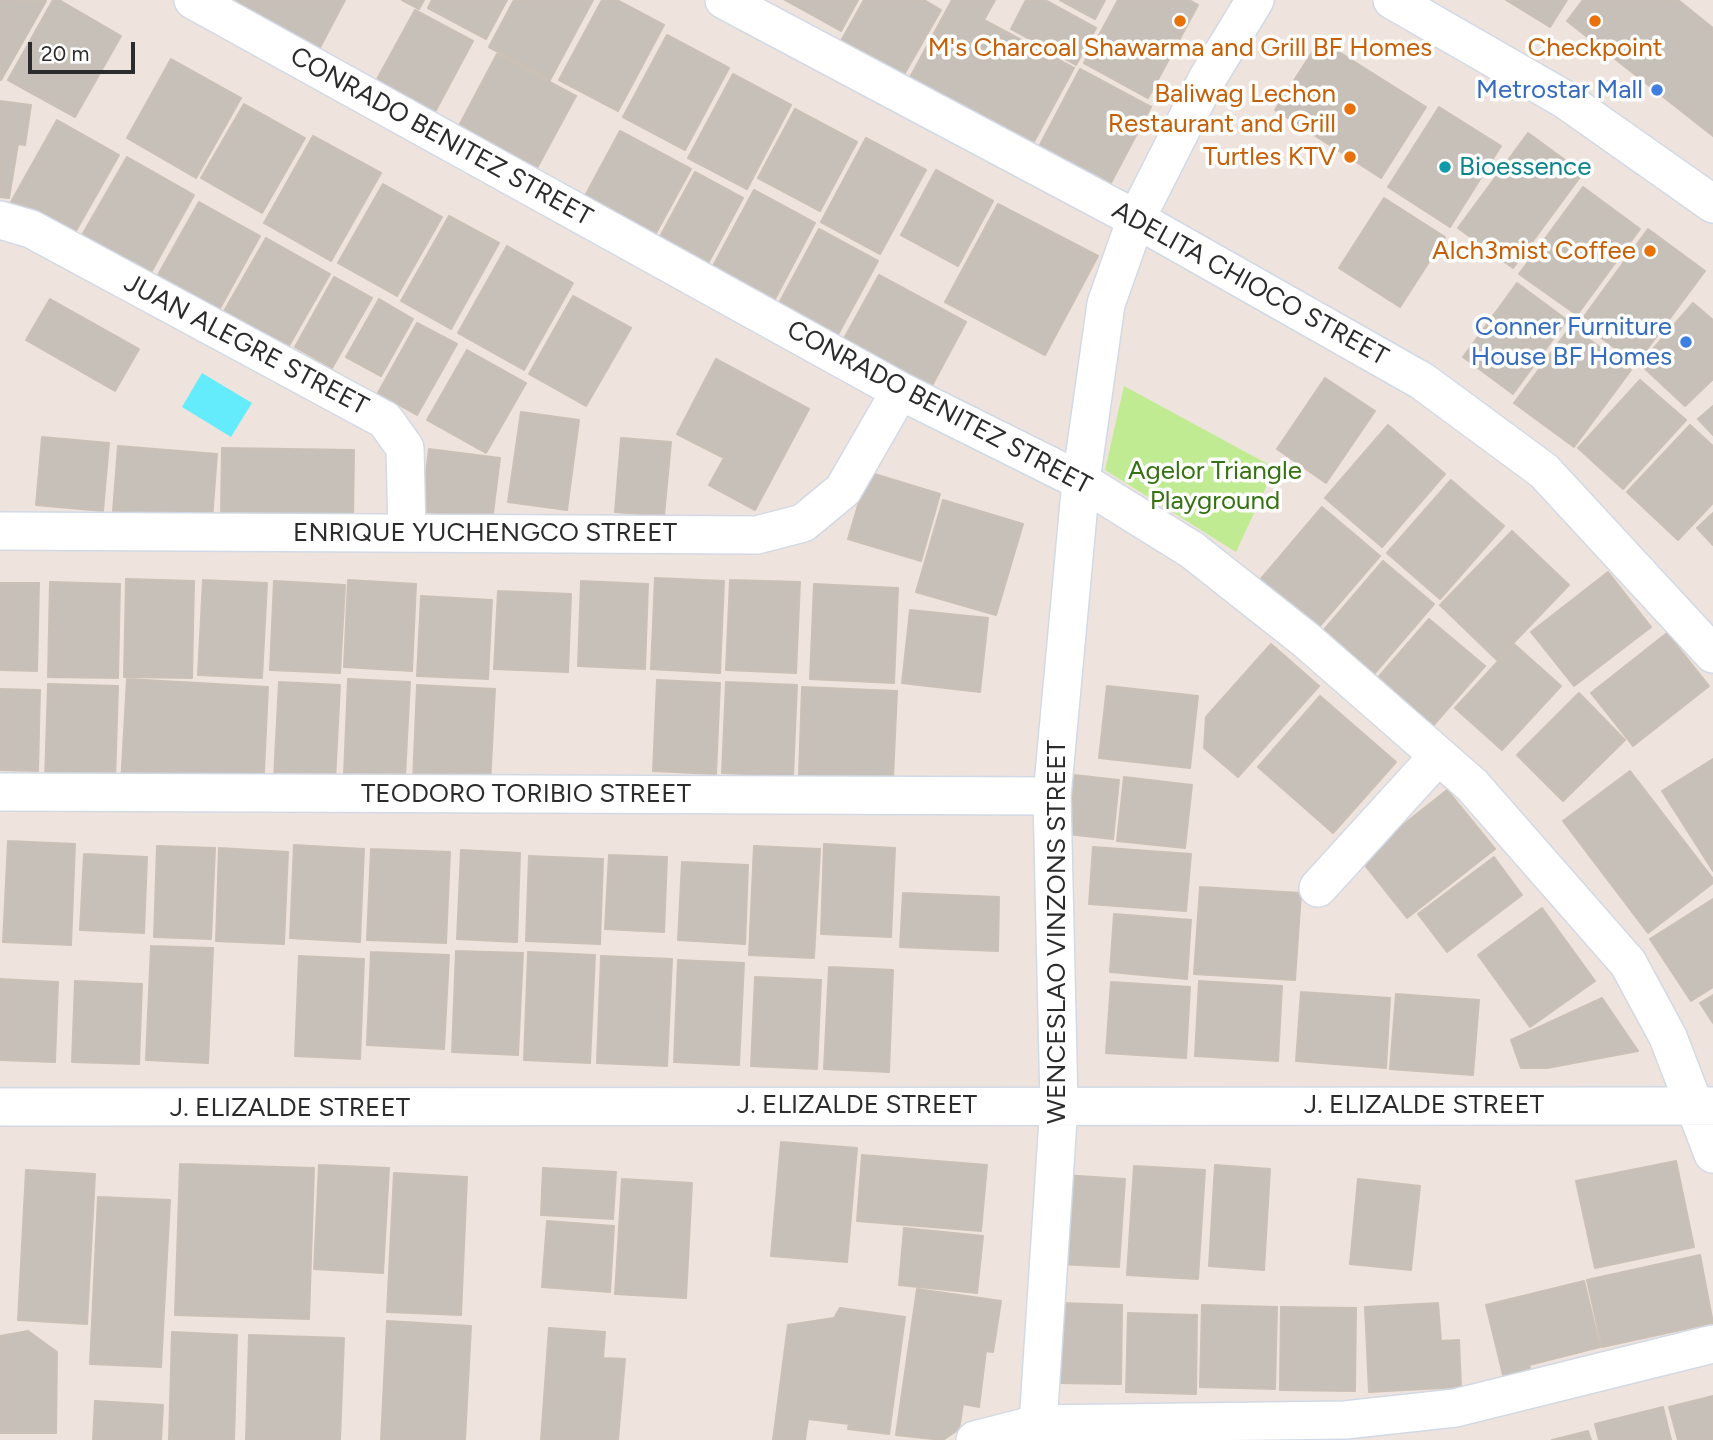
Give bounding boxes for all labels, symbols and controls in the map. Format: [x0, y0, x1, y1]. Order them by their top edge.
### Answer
marker: M's Charcoal Shawarma and Grill BF Homes [1172, 13, 1188, 29]
marker: Checkpoint [1587, 13, 1603, 29]
scale bar [32, 28, 138, 72]
place label: M's Charcoal Shawarma and Grill BF Homes [928, 32, 1432, 64]
place label: Checkpoint [1528, 32, 1662, 64]
text: 20 m [41, 41, 89, 66]
street label: CONRADO BENITEZ STREET [285, 41, 597, 233]
place label: Metrostar Mall [1476, 74, 1643, 106]
place label: Baliwag Lechon Restaurant and Grill [1108, 78, 1336, 140]
marker: Metrostar Mall [1649, 82, 1665, 98]
marker: Baliwag Lechon Restaurant and Grill [1342, 101, 1358, 117]
place label: Turtles KTV [1203, 141, 1336, 173]
marker: Turtles KTV [1342, 149, 1358, 165]
place label: Bioessence [1459, 151, 1591, 183]
marker: Bioessence [1437, 159, 1453, 175]
street label: ADELITA CHIOCO STREET [1107, 195, 1393, 373]
place label: Alch3mist Coffee [1432, 235, 1636, 267]
marker: Alch3mist Coffee [1642, 243, 1658, 259]
street label: JUAN ALEGRE STREET [119, 267, 373, 423]
place label: Conner Furniture House BF Homes [1471, 311, 1672, 372]
street label: CONRADO BENITEZ STREET [781, 314, 1097, 502]
marker: Conner Furniture House BF Homes [1678, 334, 1694, 350]
park label: Agelor Triangle Playground [1128, 455, 1302, 516]
street label: ENRIQUE YUCHENGCO STREET [293, 517, 677, 549]
street label: WENCESLAO VINZONS STREET [1041, 740, 1073, 1124]
street label: TEODORO TORIBIO STREET [361, 778, 691, 810]
street label: J. ELIZALDE STREET [737, 1089, 977, 1121]
street label: J. ELIZALDE STREET [1304, 1089, 1544, 1121]
street label: J. ELIZALDE STREET [170, 1092, 410, 1124]

